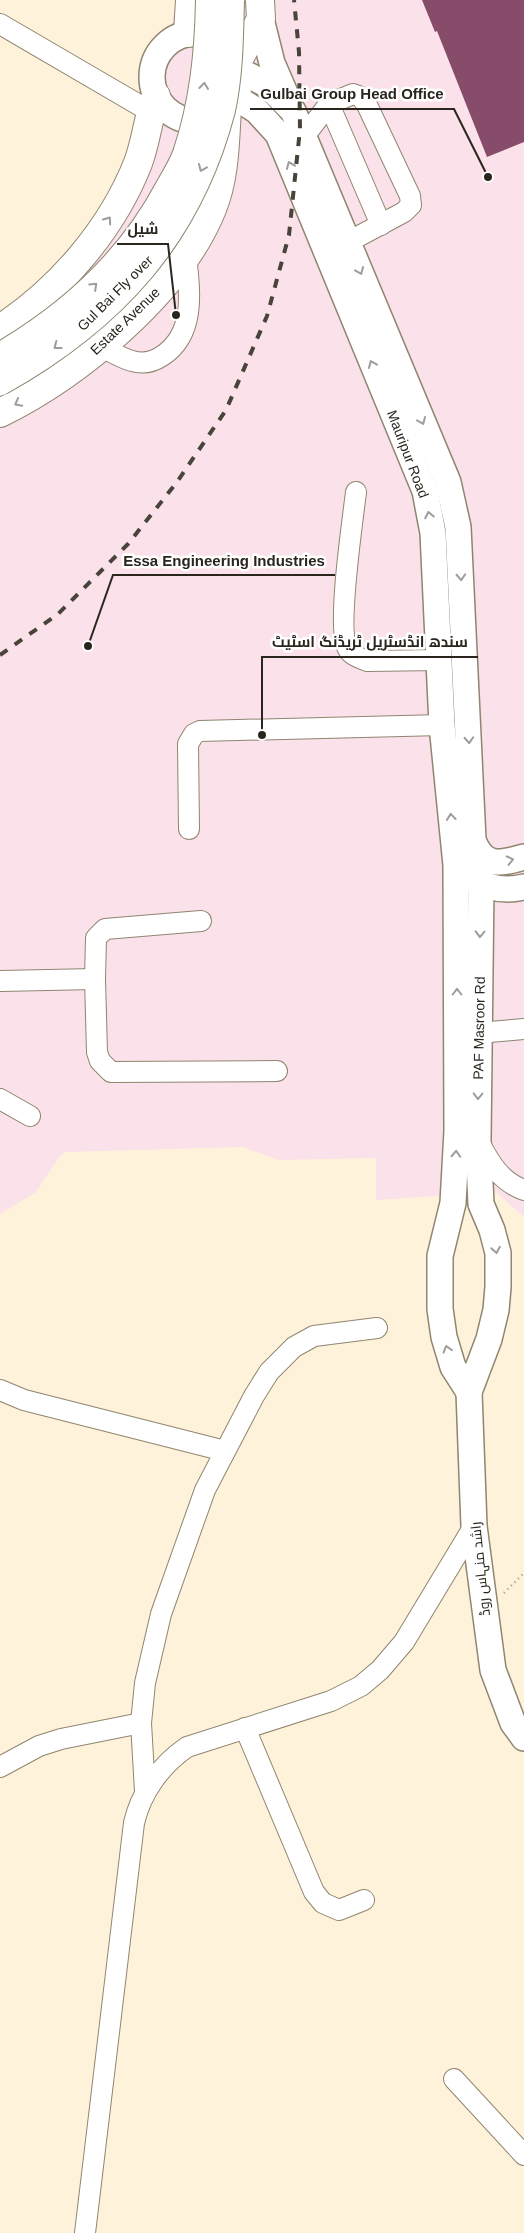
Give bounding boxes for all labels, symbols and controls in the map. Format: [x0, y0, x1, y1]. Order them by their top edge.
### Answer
callout: Gulbai Group Head Office [250, 79, 454, 109]
one-way arrow [198, 82, 209, 90]
text: Gulbai Group Head Office [260, 85, 444, 102]
one-way arrow [286, 161, 296, 170]
one-way arrow [198, 163, 208, 172]
callout: شیل [117, 214, 168, 244]
one-way arrow [102, 217, 111, 226]
text: شیل [128, 220, 158, 238]
street label: Gul Bai Fly over [74, 252, 156, 334]
one-way arrow [353, 266, 364, 275]
one-way arrow [89, 283, 98, 292]
street label: Estate Avenue [87, 284, 163, 358]
one-way arrow [54, 340, 63, 348]
one-way arrow [368, 360, 378, 369]
one-way arrow [15, 397, 24, 407]
street label: Mauripur Road [384, 408, 432, 500]
one-way arrow [416, 416, 427, 425]
one-way arrow [425, 511, 435, 520]
callout: Essa Engineering Industries [113, 545, 335, 575]
text: Essa Engineering Industries [123, 552, 325, 569]
one-way arrow [455, 574, 466, 582]
callout: سندھ انڈسٹریل ٹریڈنگ اسٹیٹ [262, 627, 478, 657]
text: سندھ انڈسٹریل ٹریڈنگ اسٹیٹ [272, 633, 468, 651]
one-way arrow [463, 736, 474, 744]
one-way arrow [446, 813, 457, 821]
one-way arrow [506, 855, 515, 866]
one-way arrow [475, 930, 485, 938]
street label: PAF Masroor Rd [470, 976, 488, 1080]
one-way arrow [452, 988, 462, 996]
one-way arrow [473, 1092, 483, 1100]
one-way arrow [450, 1150, 461, 1158]
one-way arrow [491, 1246, 501, 1255]
one-way arrow [443, 1345, 453, 1353]
street label: راشد منہاس روڈ [467, 1521, 494, 1617]

